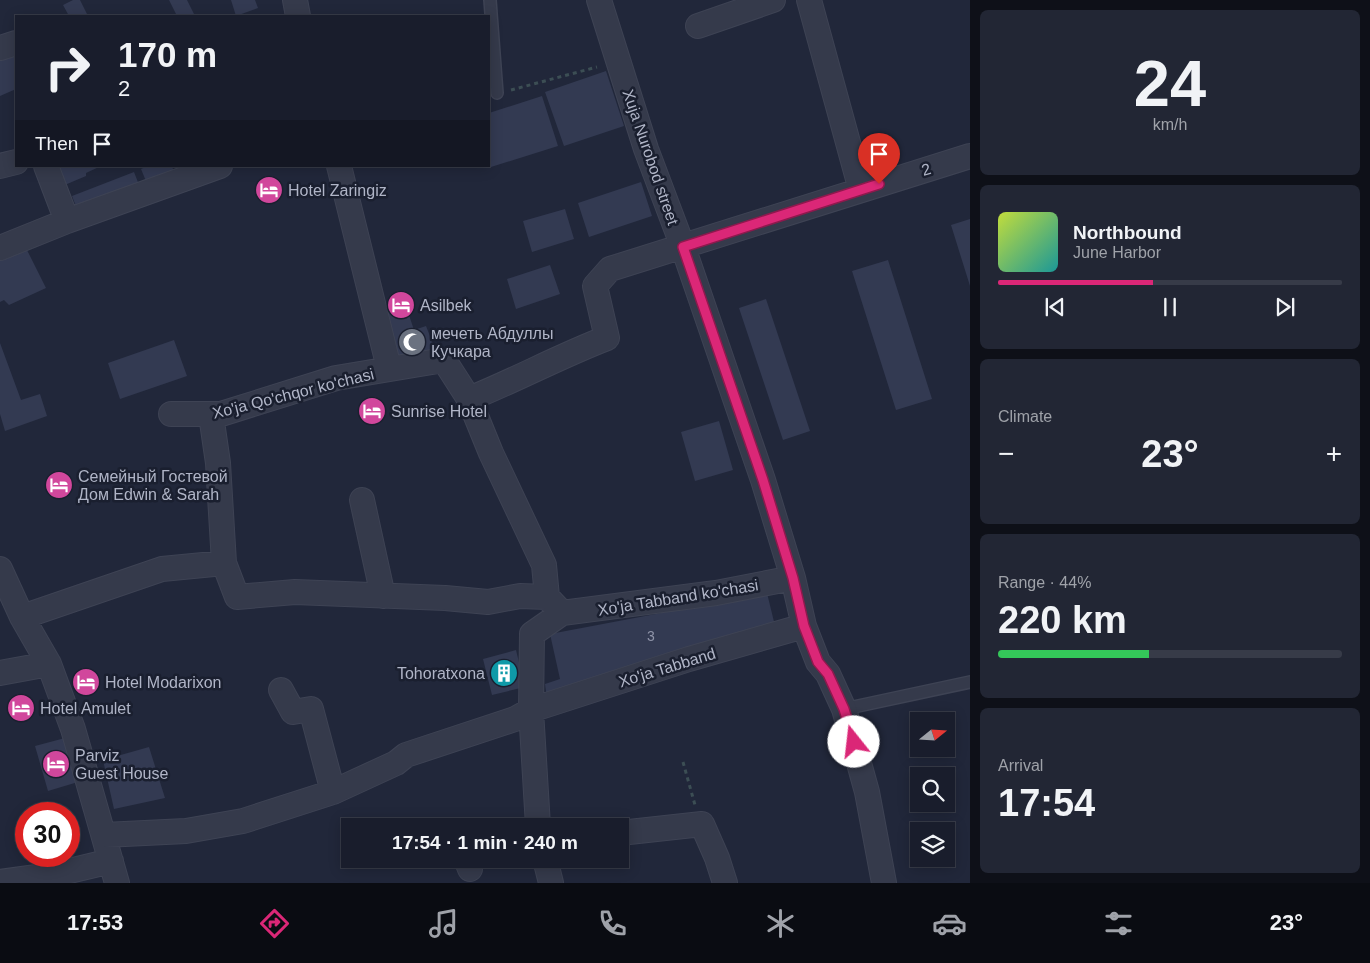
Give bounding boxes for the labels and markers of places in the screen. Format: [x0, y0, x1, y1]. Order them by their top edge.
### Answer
pin [858, 133, 900, 184]
hotel icon: Hotel Zaringiz [254, 175, 284, 205]
place label: Hotel Zaringiz [288, 182, 387, 199]
hotel icon: Asilbek [386, 290, 416, 320]
place label: Asilbek [420, 297, 473, 314]
place label: мечеть Абдуллы Кучкара [431, 325, 553, 360]
mosque icon: мечеть Абдуллы Кучкара [397, 327, 427, 357]
hotel icon: Sunrise Hotel [357, 396, 387, 426]
place label: Sunrise Hotel [391, 403, 487, 420]
place label: Семейный Гостевой Дом Edwin & Sarah [78, 468, 228, 503]
hotel icon: Семейный Гостевой Дом Edwin & Sarah [44, 470, 74, 500]
building icon: Tohoratxona [489, 658, 519, 688]
place label: Tohoratxona [397, 665, 485, 682]
hotel icon: Hotel Modarixon [71, 667, 101, 697]
place label: Hotel Modarixon [105, 674, 222, 691]
hotel icon: Hotel Amulet [6, 693, 36, 723]
place label: Hotel Amulet [40, 700, 131, 717]
place label: Parviz Guest House [75, 747, 168, 782]
hotel icon: Parviz Guest House [41, 749, 71, 779]

